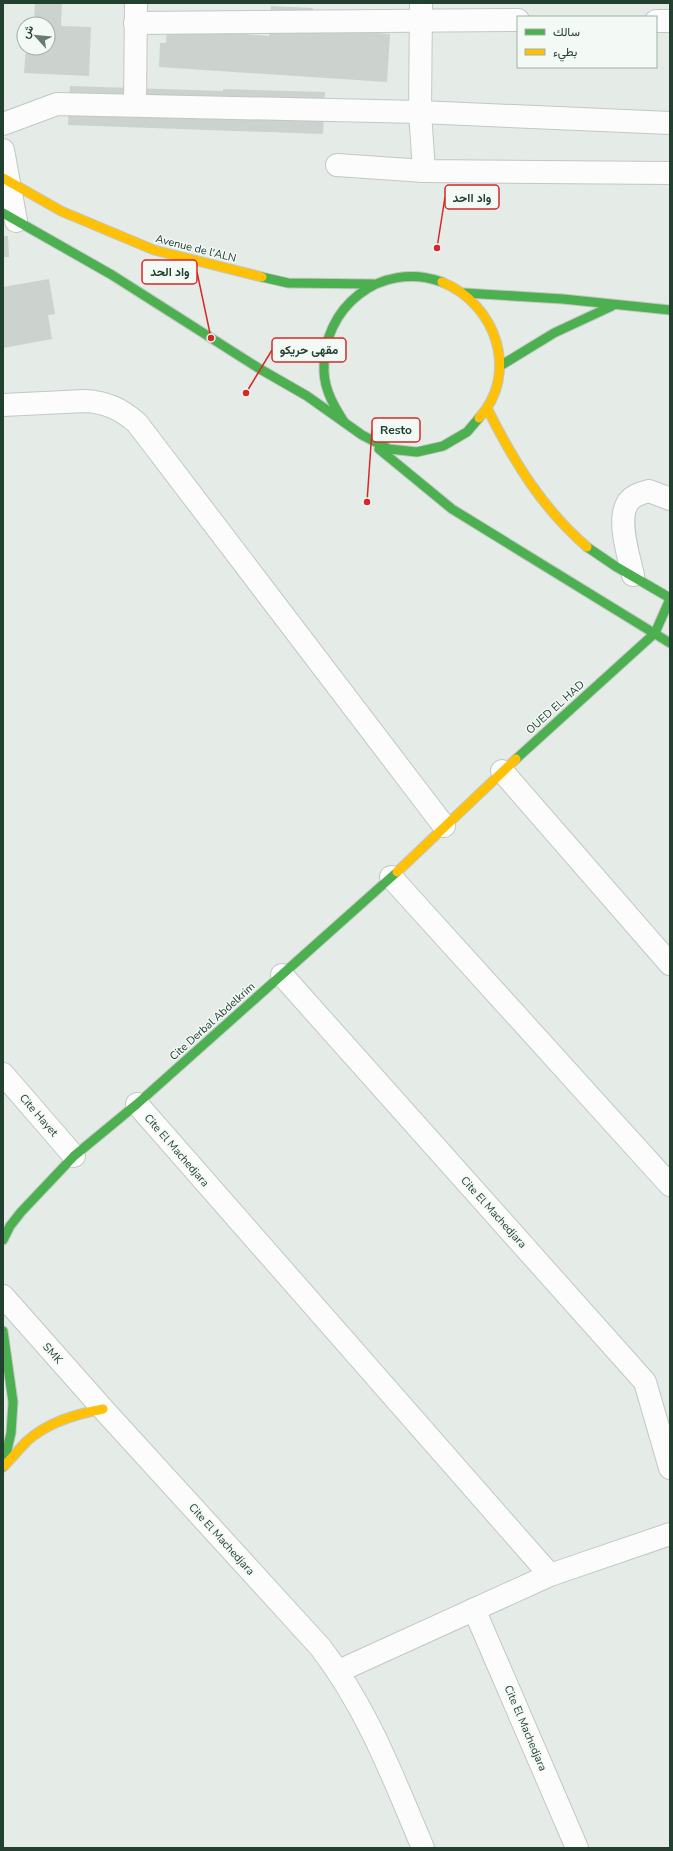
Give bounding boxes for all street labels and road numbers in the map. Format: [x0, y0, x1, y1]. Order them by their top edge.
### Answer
street label: Avenue de l'ALN [154, 231, 238, 266]
street label: OUED EL HAD [523, 677, 588, 738]
street label: Cite Derbal Abdelkrim [166, 979, 258, 1064]
street label: Cite Hayet [16, 1091, 61, 1140]
street label: Cite El Machedjara [141, 1111, 213, 1190]
street label: Cite El Machedjara [457, 1173, 530, 1252]
street label: SMK [39, 1340, 67, 1368]
street label: Cite El Machedjara [185, 1500, 258, 1579]
street label: Cite El Machedjara [501, 1683, 550, 1774]

